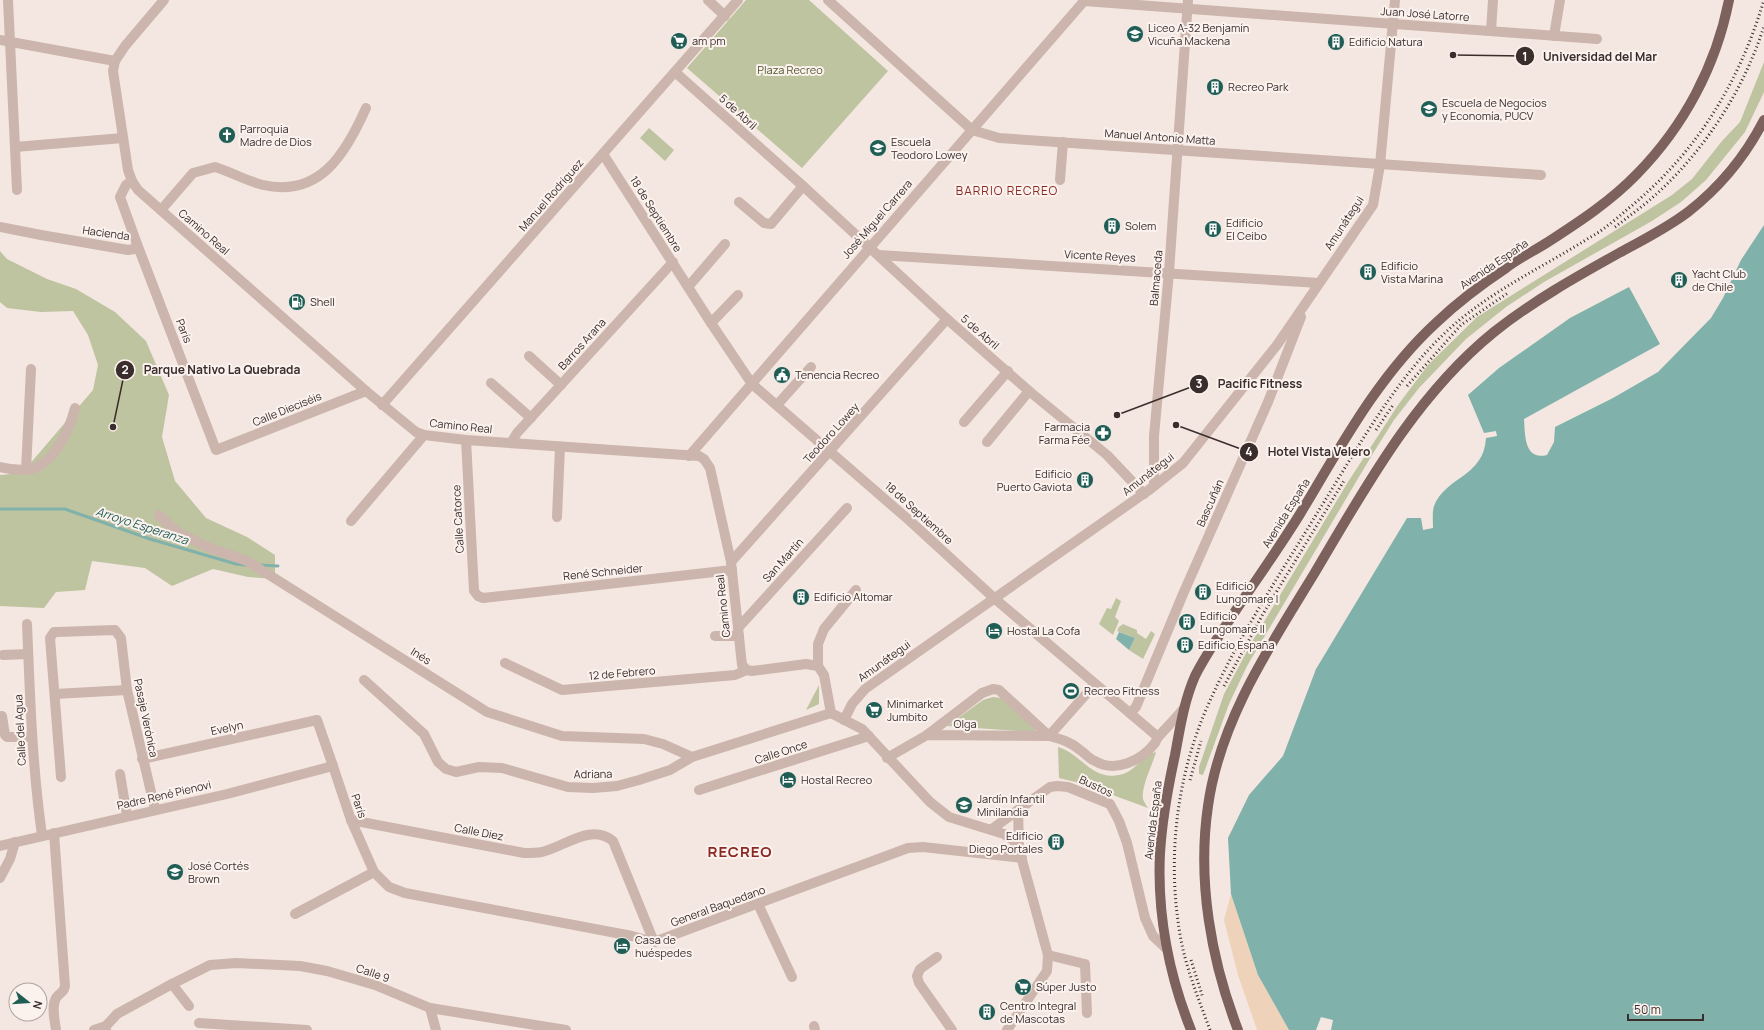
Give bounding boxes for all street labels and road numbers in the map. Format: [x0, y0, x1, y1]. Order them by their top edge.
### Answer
street label: Juan José Latorre [1380, 3, 1471, 24]
street label: 5 de Abril [716, 91, 761, 133]
street label: Manuel Antonio Matta [1104, 125, 1216, 148]
street label: Manuel Rodríguez [515, 155, 586, 234]
street label: 18 de Septiembre [627, 173, 686, 255]
street label: José Miguel Carrera [838, 176, 915, 261]
street label: Amunátegui [1320, 193, 1367, 253]
street label: Camino Real [176, 205, 233, 258]
street label: Hacienda [81, 222, 131, 243]
street label: Avenida España [1457, 235, 1531, 292]
street label: Vicente Reyes [1064, 246, 1136, 265]
street label: Balmaceda [1146, 249, 1165, 306]
street label: 5 de Abril [958, 311, 1003, 352]
street label: Barros Arana [554, 315, 609, 373]
street label: París [173, 317, 196, 345]
street label: Calle Dieciséis [250, 388, 324, 429]
street label: Teodoro Lowey [799, 399, 862, 466]
street label: Camino Real [429, 415, 493, 436]
street label: Amunátegui [1119, 449, 1177, 499]
street label: Avenida España [1258, 475, 1313, 550]
street label: Bascuñán [1192, 477, 1227, 529]
street label: 18 de Septiembre [882, 478, 957, 548]
street label: Calle Catorce [448, 484, 467, 554]
street label: San Martín [759, 534, 806, 585]
street label: René Schneider [562, 560, 644, 583]
street label: Camino Real [712, 574, 733, 638]
street label: Amunátegui [854, 636, 913, 685]
street label: Inés [408, 644, 434, 668]
street label: 12 de Febrero [588, 662, 656, 683]
street label: Pasaje Verónica [131, 677, 162, 758]
street label: Calle del Agua [10, 694, 29, 766]
street label: Olga [953, 716, 977, 731]
street label: Evelyn [209, 717, 245, 738]
street label: Calle Once [753, 736, 810, 767]
street label: Adriana [573, 766, 613, 781]
street label: Bustos [1077, 771, 1116, 800]
street label: Padre René Pienovi [115, 776, 212, 813]
street label: Avenida España [1140, 780, 1165, 860]
street label: París [348, 792, 371, 820]
street label: Calle Diez [453, 819, 505, 844]
street label: General Baquedano [668, 881, 768, 930]
street label: Calle 9 [354, 960, 392, 985]

